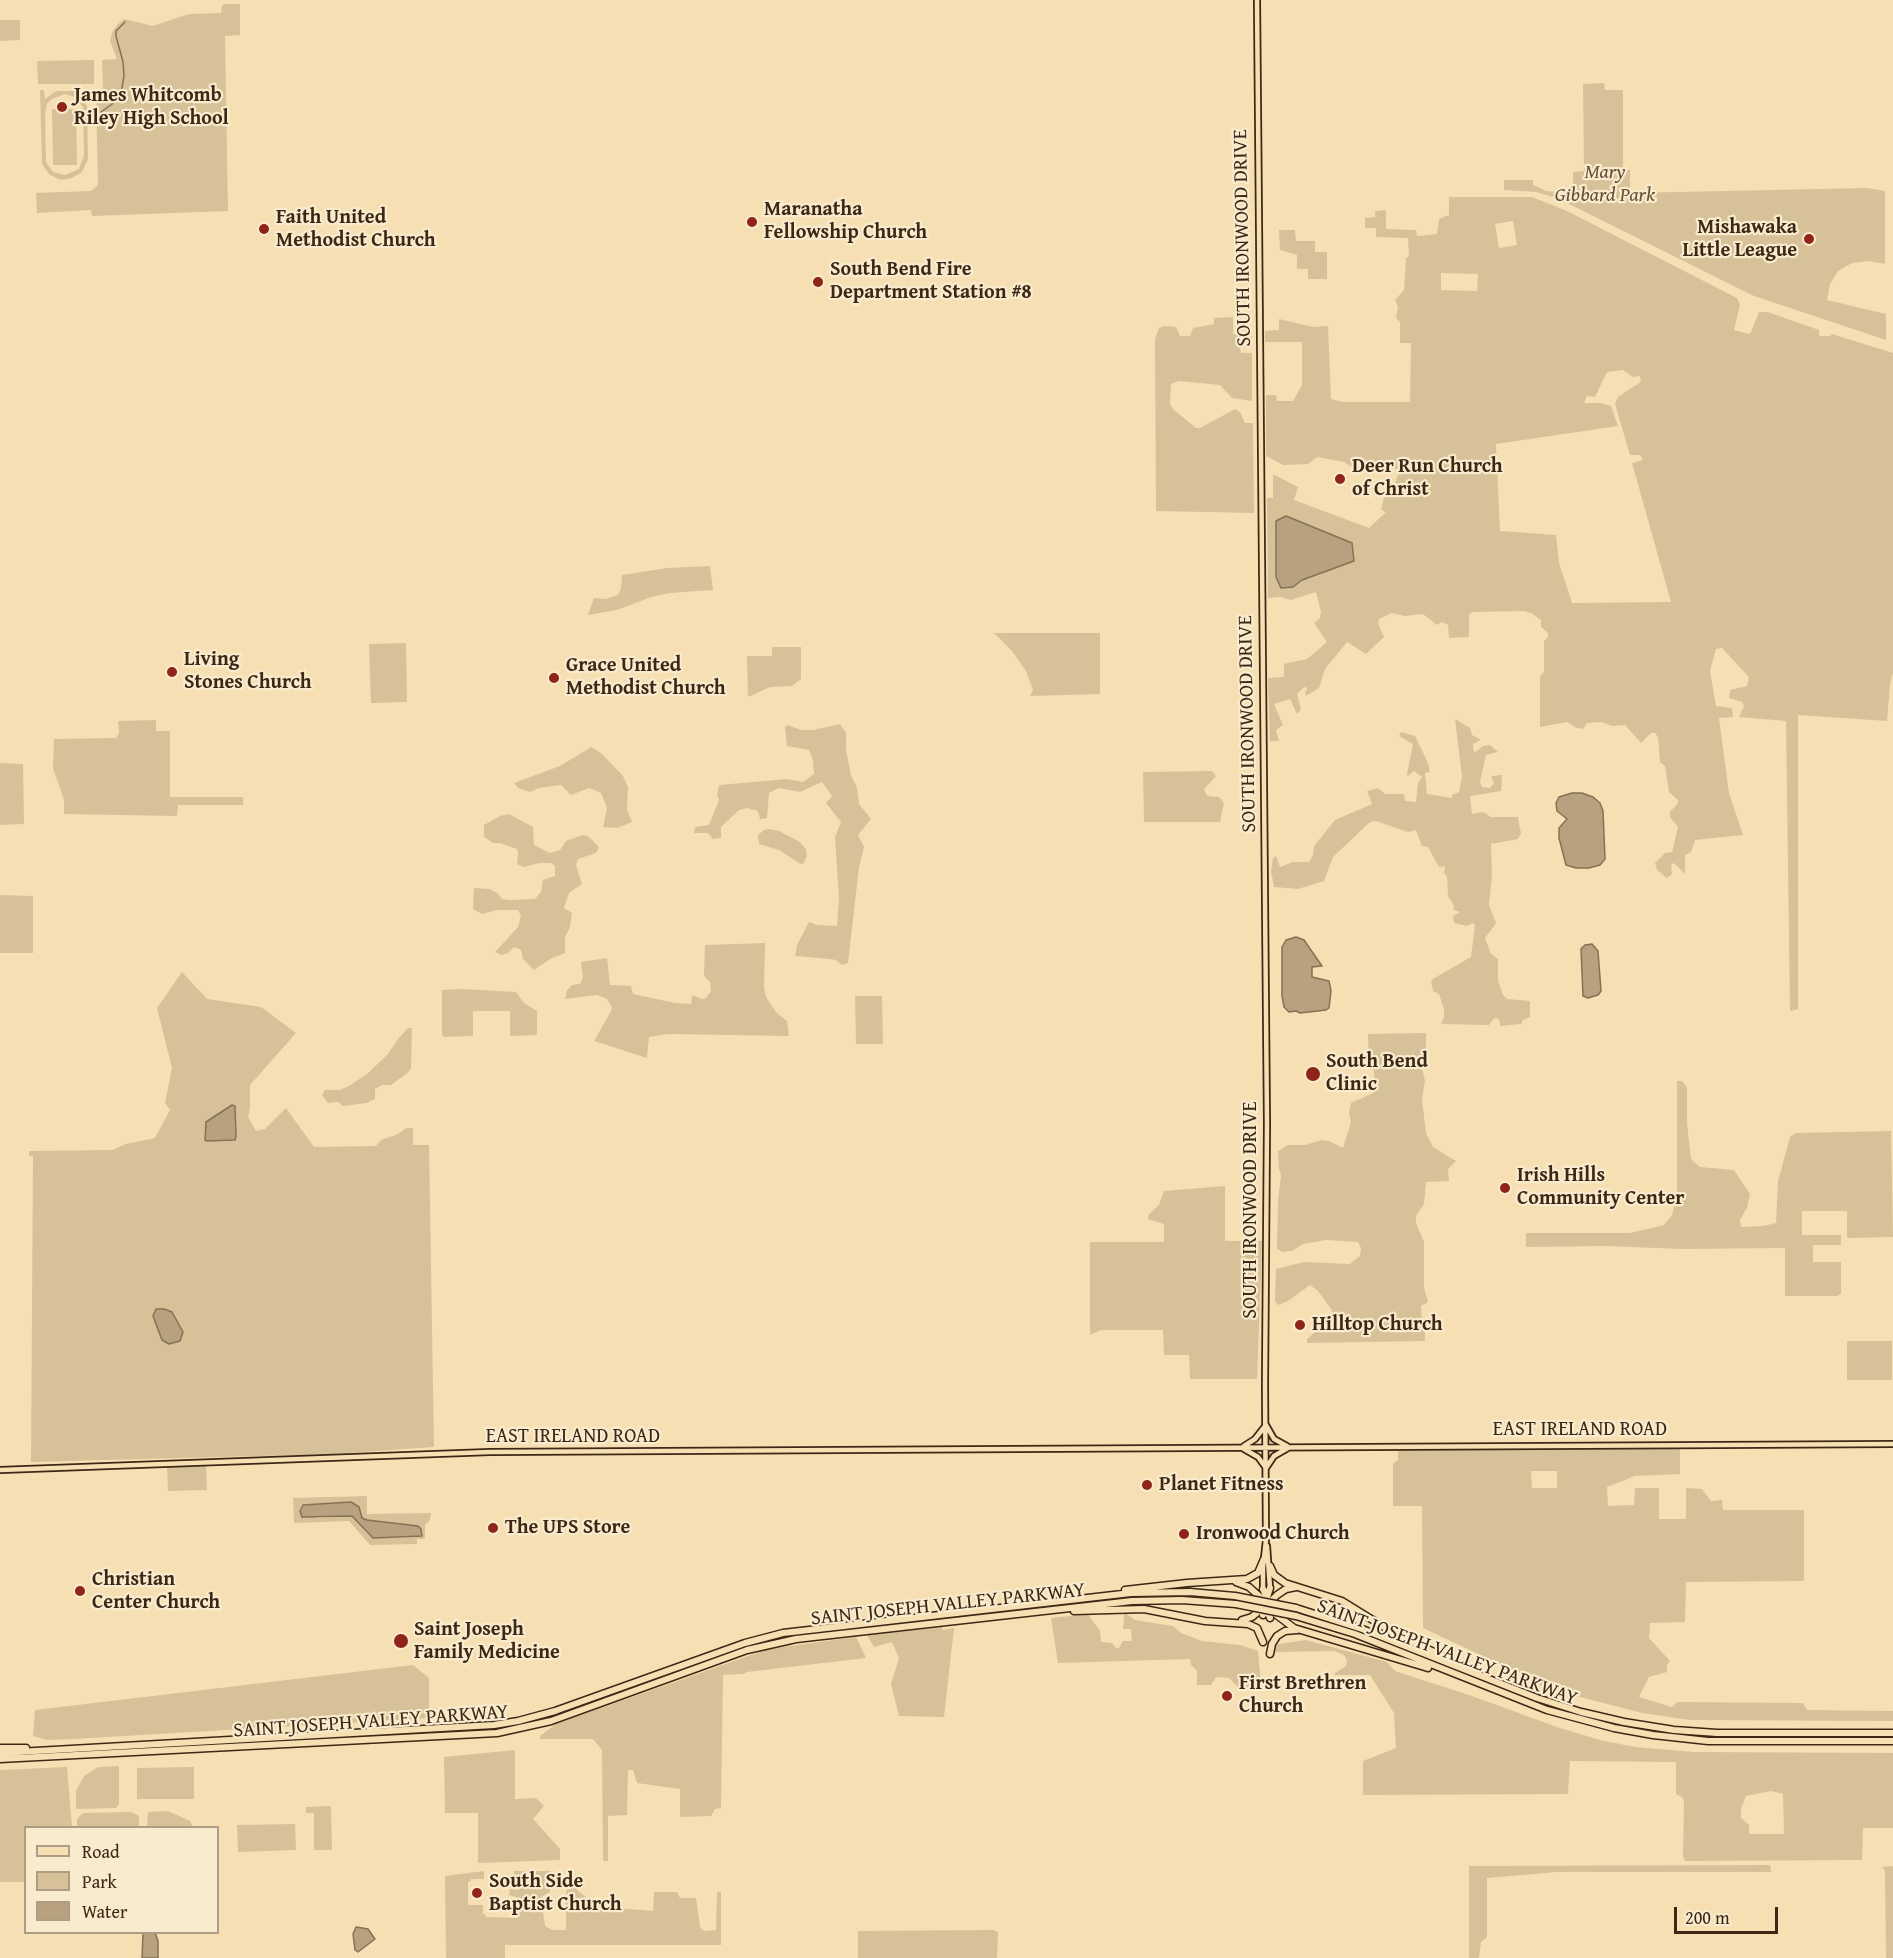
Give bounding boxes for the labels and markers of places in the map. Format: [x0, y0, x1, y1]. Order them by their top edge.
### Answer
place label: James Whitcomb Riley High School [74, 84, 229, 131]
marker: James Whitcomb Riley High School [55, 100, 69, 114]
place label: Maranatha Fellowship Church [764, 198, 927, 245]
place label: Faith United Methodist Church [276, 206, 436, 253]
marker: Maranatha Fellowship Church [745, 215, 759, 229]
place label: Mishawaka Little League [1683, 216, 1797, 263]
marker: Faith United Methodist Church [257, 222, 271, 236]
marker: Mishawaka Little League [1802, 232, 1816, 246]
place label: South Bend Fire Department Station #8 [830, 258, 1032, 305]
marker: South Bend Fire Department Station #8 [811, 275, 825, 289]
place label: Deer Run Church of Christ [1352, 455, 1503, 502]
marker: Deer Run Church of Christ [1333, 472, 1347, 486]
place label: Living Stones Church [184, 648, 312, 695]
place label: Grace United Methodist Church [566, 654, 726, 701]
marker: Living Stones Church [165, 665, 179, 679]
marker: Grace United Methodist Church [547, 671, 561, 685]
place label: South Bend Clinic [1326, 1050, 1428, 1097]
marker: South Bend Clinic [1304, 1065, 1322, 1083]
place label: Irish Hills Community Center [1517, 1164, 1684, 1211]
marker: Irish Hills Community Center [1498, 1181, 1512, 1195]
place label: Hilltop Church [1312, 1313, 1443, 1337]
marker: Hilltop Church [1293, 1318, 1307, 1332]
place label: Planet Fitness [1159, 1473, 1284, 1497]
marker: Planet Fitness [1140, 1478, 1154, 1492]
place label: The UPS Store [505, 1516, 630, 1540]
marker: The UPS Store [486, 1521, 500, 1535]
place label: Ironwood Church [1196, 1522, 1350, 1546]
marker: Ironwood Church [1177, 1527, 1191, 1541]
place label: Christian Center Church [92, 1568, 220, 1615]
marker: Christian Center Church [73, 1584, 87, 1598]
place label: Saint Joseph Family Medicine [414, 1618, 560, 1665]
marker: Saint Joseph Family Medicine [392, 1632, 410, 1650]
place label: First Brethren Church [1239, 1672, 1366, 1719]
marker: First Brethren Church [1220, 1689, 1234, 1703]
place label: South Side Baptist Church [489, 1870, 622, 1917]
marker: South Side Baptist Church [470, 1886, 484, 1900]

